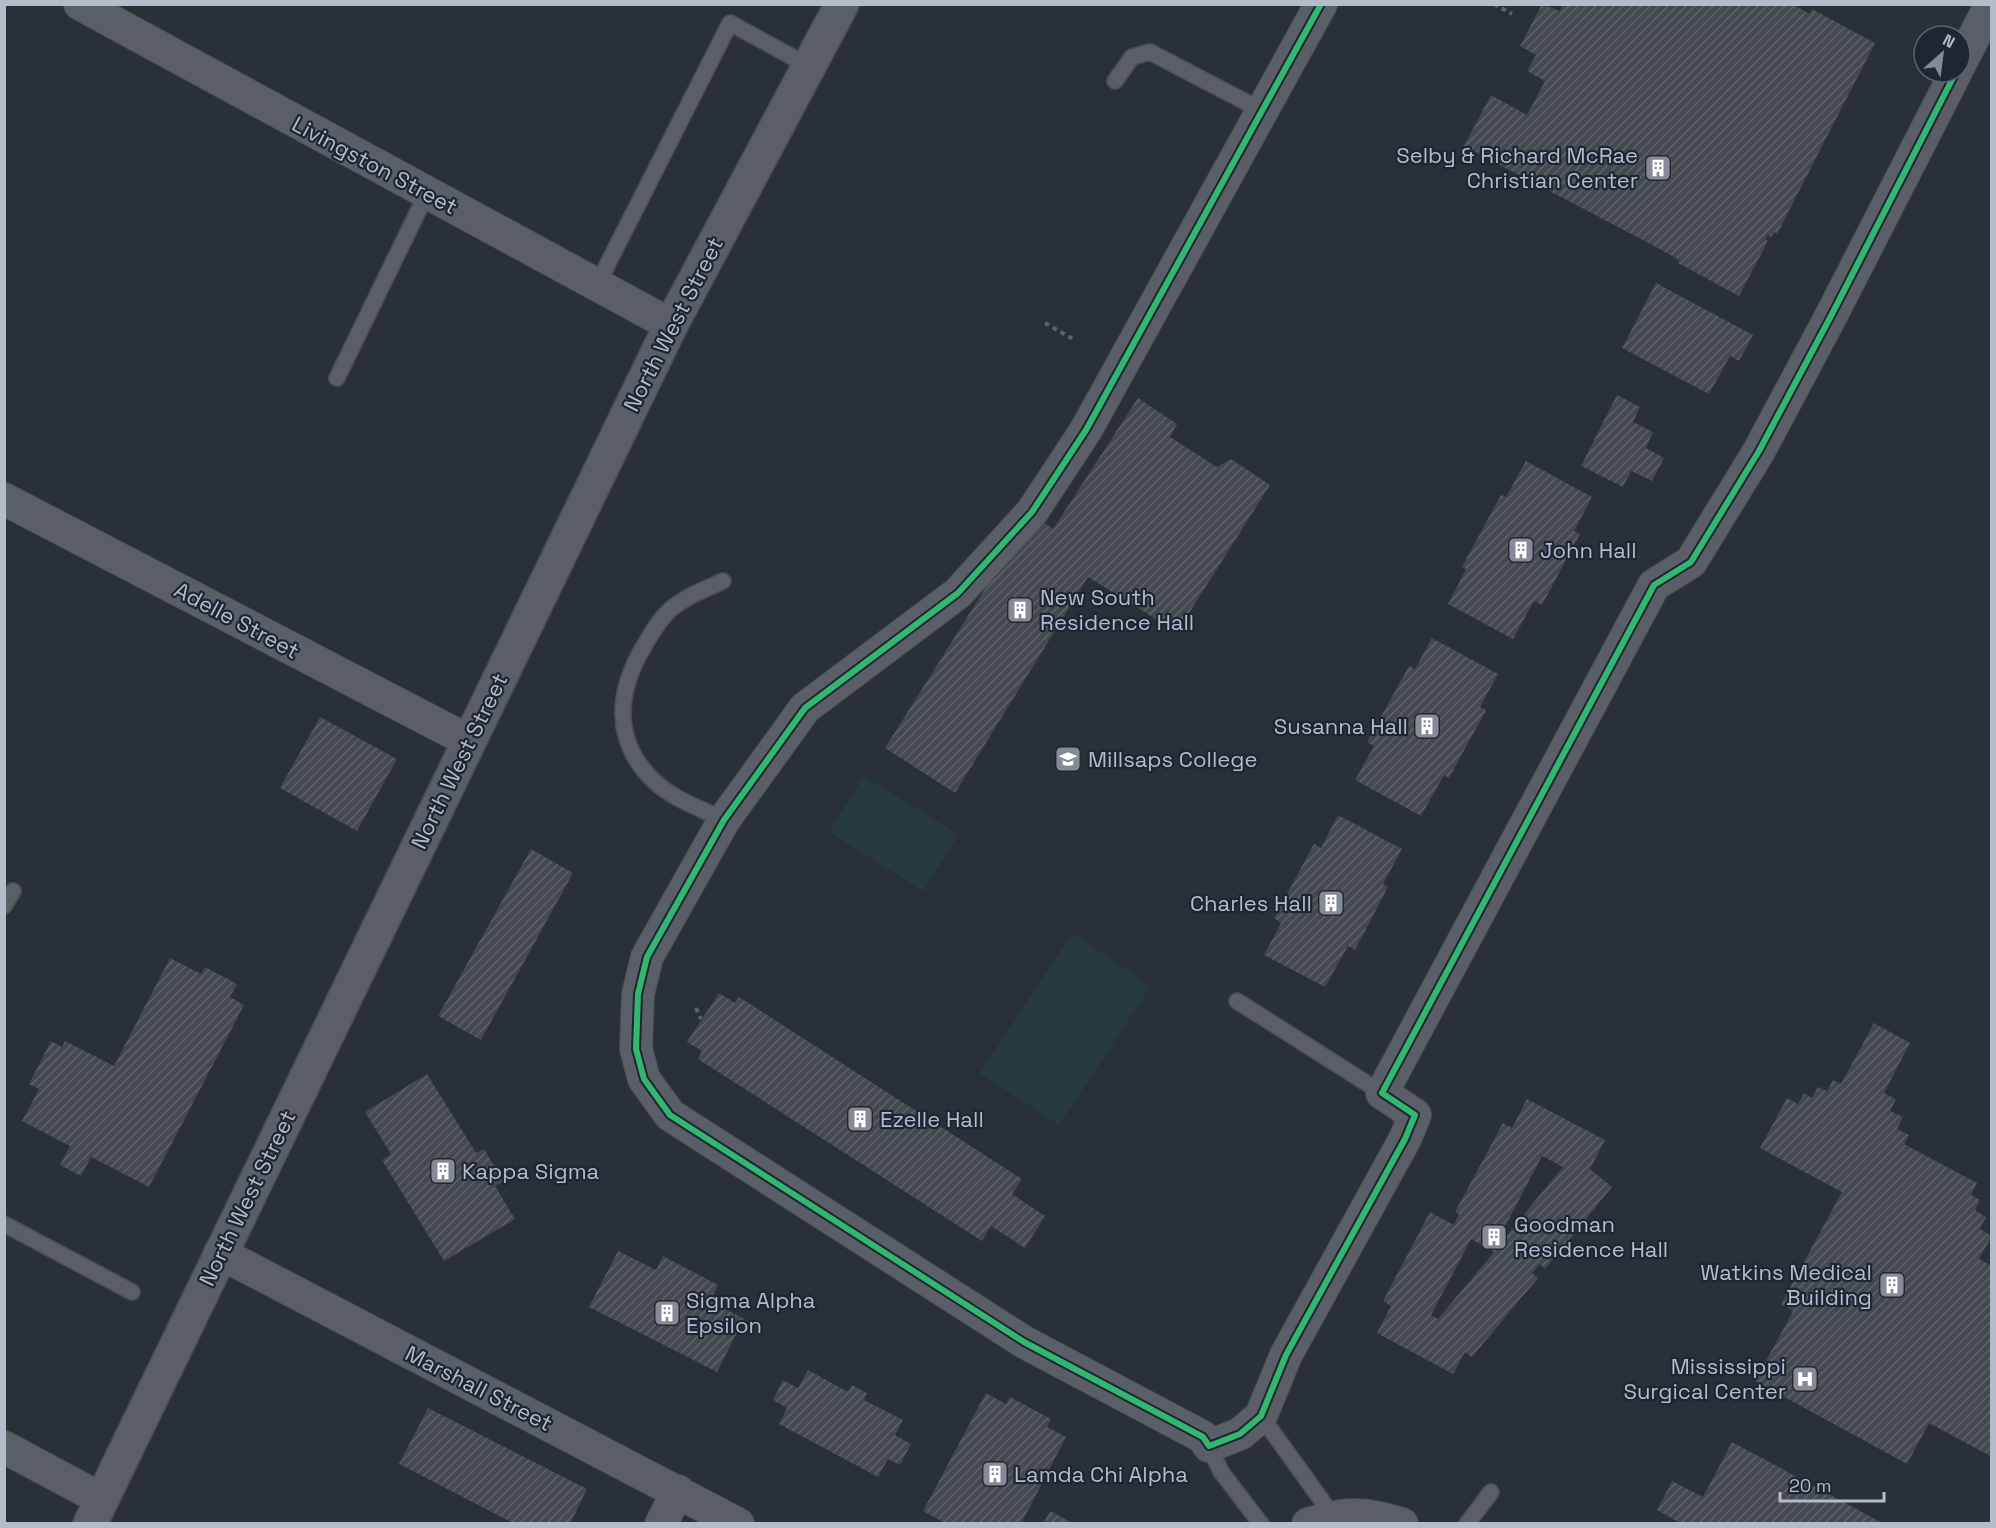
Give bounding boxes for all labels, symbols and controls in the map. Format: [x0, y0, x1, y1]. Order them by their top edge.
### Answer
north arrow [1912, 24, 1972, 84]
text: N [1939, 29, 1958, 53]
street label: Livingston Street [288, 110, 462, 220]
place label: Selby & Richard McRae Christian Center [1396, 141, 1638, 194]
building icon: Selby & Richard McRae Christian Center [1643, 153, 1673, 183]
street label: North West Street [617, 232, 729, 416]
building icon: John Hall [1506, 535, 1536, 565]
place label: John Hall [1540, 536, 1637, 564]
street label: Adelle Street [170, 575, 304, 665]
place label: New South Residence Hall [1040, 583, 1194, 636]
building icon: New South Residence Hall [1005, 595, 1035, 625]
street label: North West Street [404, 669, 514, 853]
building icon: Susanna Hall [1412, 711, 1442, 741]
place label: Susanna Hall [1274, 712, 1408, 740]
school or university icon: Millsaps College [1053, 744, 1083, 774]
place label: Millsaps College [1088, 745, 1257, 773]
building icon: Charles Hall [1316, 888, 1346, 918]
place label: Charles Hall [1190, 889, 1312, 917]
building icon: Ezelle Hall [845, 1104, 875, 1134]
place label: Ezelle Hall [880, 1105, 984, 1133]
street label: North West Street [192, 1106, 302, 1290]
building icon: Kappa Sigma [428, 1156, 458, 1186]
place label: Kappa Sigma [462, 1157, 600, 1185]
place label: Goodman Residence Hall [1514, 1210, 1668, 1263]
building icon: Goodman Residence Hall [1479, 1222, 1509, 1252]
place label: Watkins Medical Building [1700, 1258, 1872, 1311]
building icon: Watkins Medical Building [1877, 1270, 1907, 1300]
place label: Sigma Alpha Epsilon [686, 1286, 816, 1339]
building icon: Sigma Alpha Epsilon [652, 1298, 682, 1328]
street label: Marshall Street [401, 1339, 557, 1437]
place label: Mississippi Surgical Center [1623, 1352, 1786, 1405]
hospital icon: Mississippi Surgical Center [1790, 1364, 1820, 1394]
building icon: Lamda Chi Alpha [980, 1459, 1010, 1489]
place label: Lamda Chi Alpha [1014, 1460, 1188, 1488]
scale bar [1780, 1465, 1884, 1503]
text: 20 m [1789, 1474, 1832, 1497]

